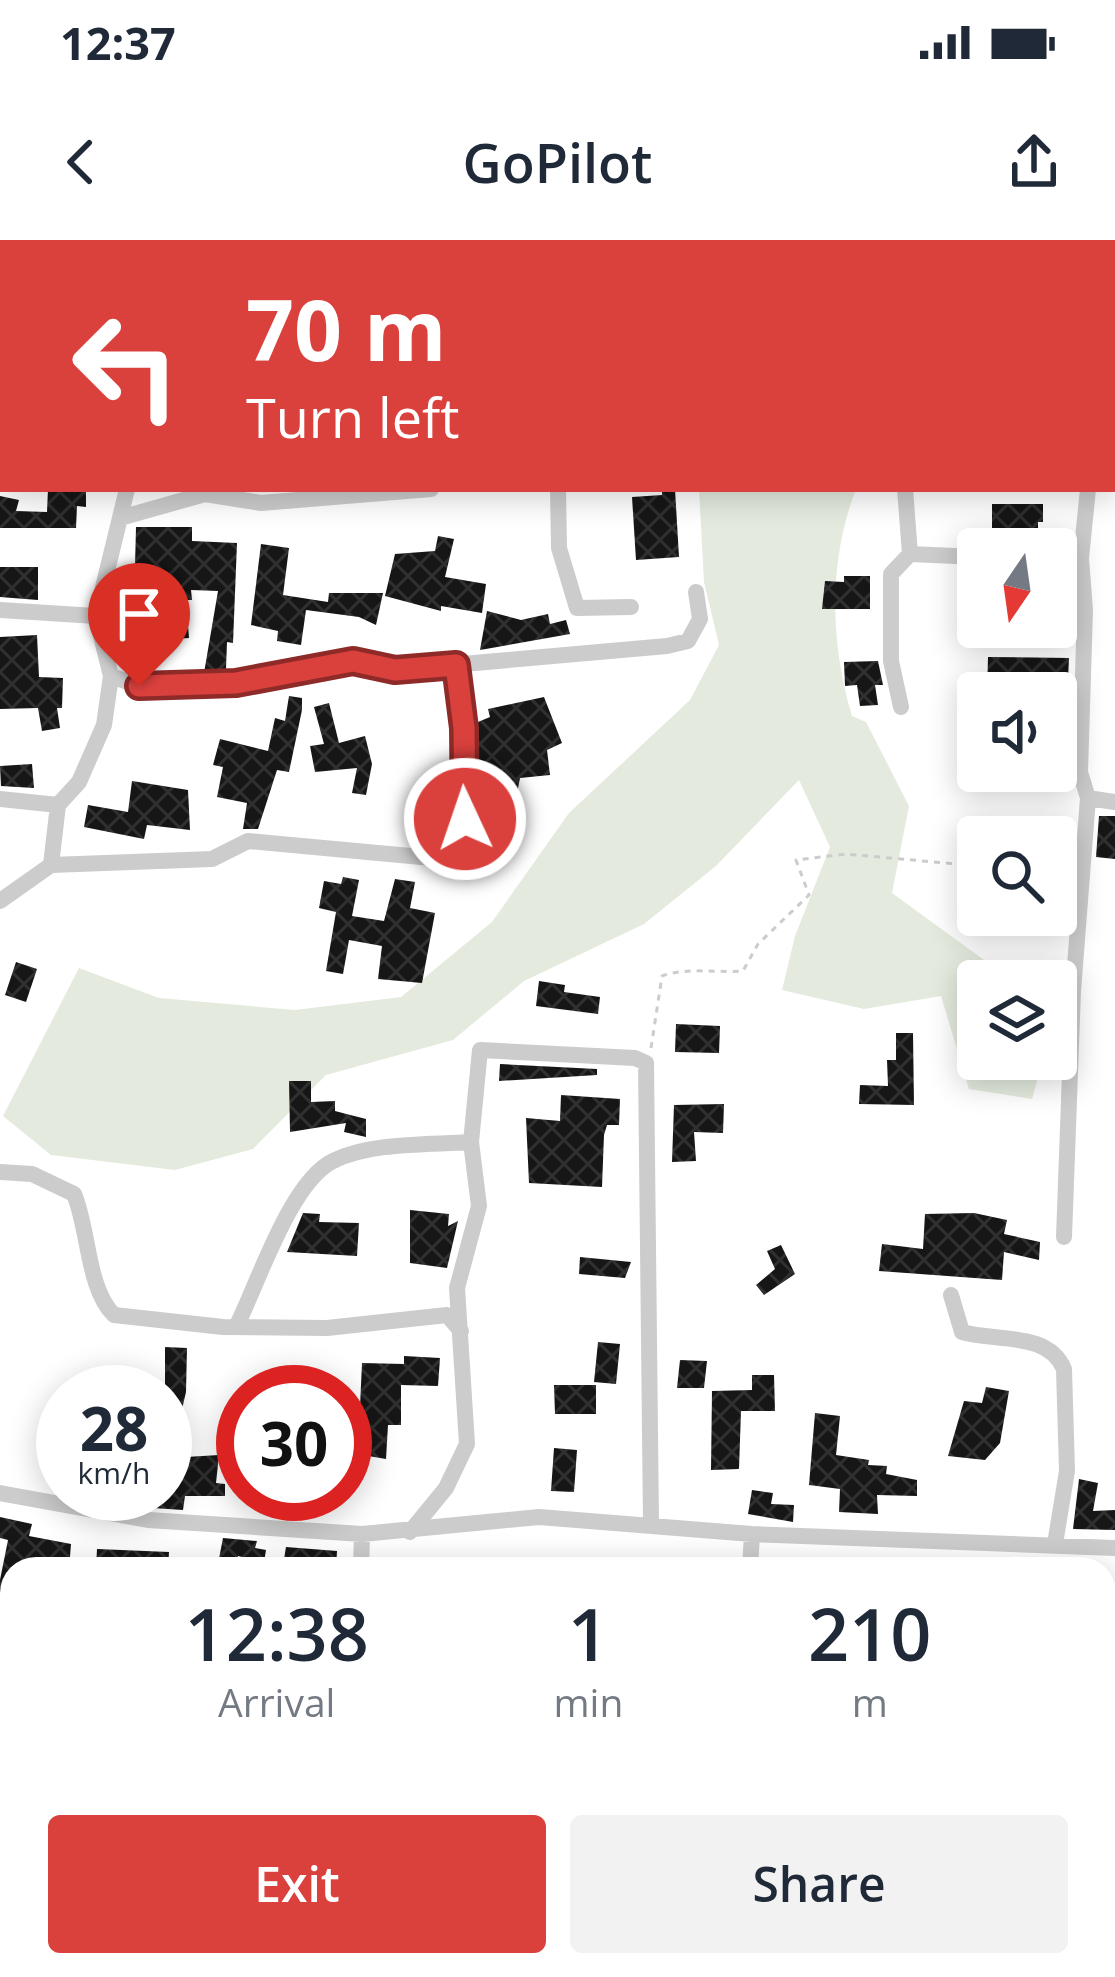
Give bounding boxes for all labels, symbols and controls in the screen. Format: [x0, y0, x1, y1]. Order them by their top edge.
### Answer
text: 12:37 [60, 12, 176, 73]
text: GoPilot [463, 125, 652, 199]
icon: back [48, 129, 114, 195]
icon: share [1001, 129, 1067, 195]
text: 70 m [246, 271, 446, 386]
icon: left [48, 288, 204, 444]
text: Turn left [246, 380, 459, 454]
north arrow [957, 528, 1077, 648]
map controls [957, 528, 1077, 1080]
pin [88, 563, 190, 686]
icon: arrive [106, 581, 172, 647]
button: sound [957, 672, 1077, 792]
position arrow [402, 756, 528, 882]
button: search [957, 816, 1077, 936]
button: layers [957, 960, 1077, 1080]
speed limit sign: 30 [216, 1365, 372, 1521]
text: 28 [80, 1387, 148, 1469]
text: km/h [78, 1452, 150, 1493]
text: 12:38 [185, 1584, 369, 1682]
text: 1 [568, 1584, 609, 1682]
text: 210 [808, 1584, 931, 1682]
text: Arrival [218, 1675, 335, 1728]
text: min [554, 1675, 623, 1728]
text: m [852, 1675, 888, 1728]
button: Exit [48, 1815, 546, 1953]
button: Share [570, 1815, 1068, 1953]

